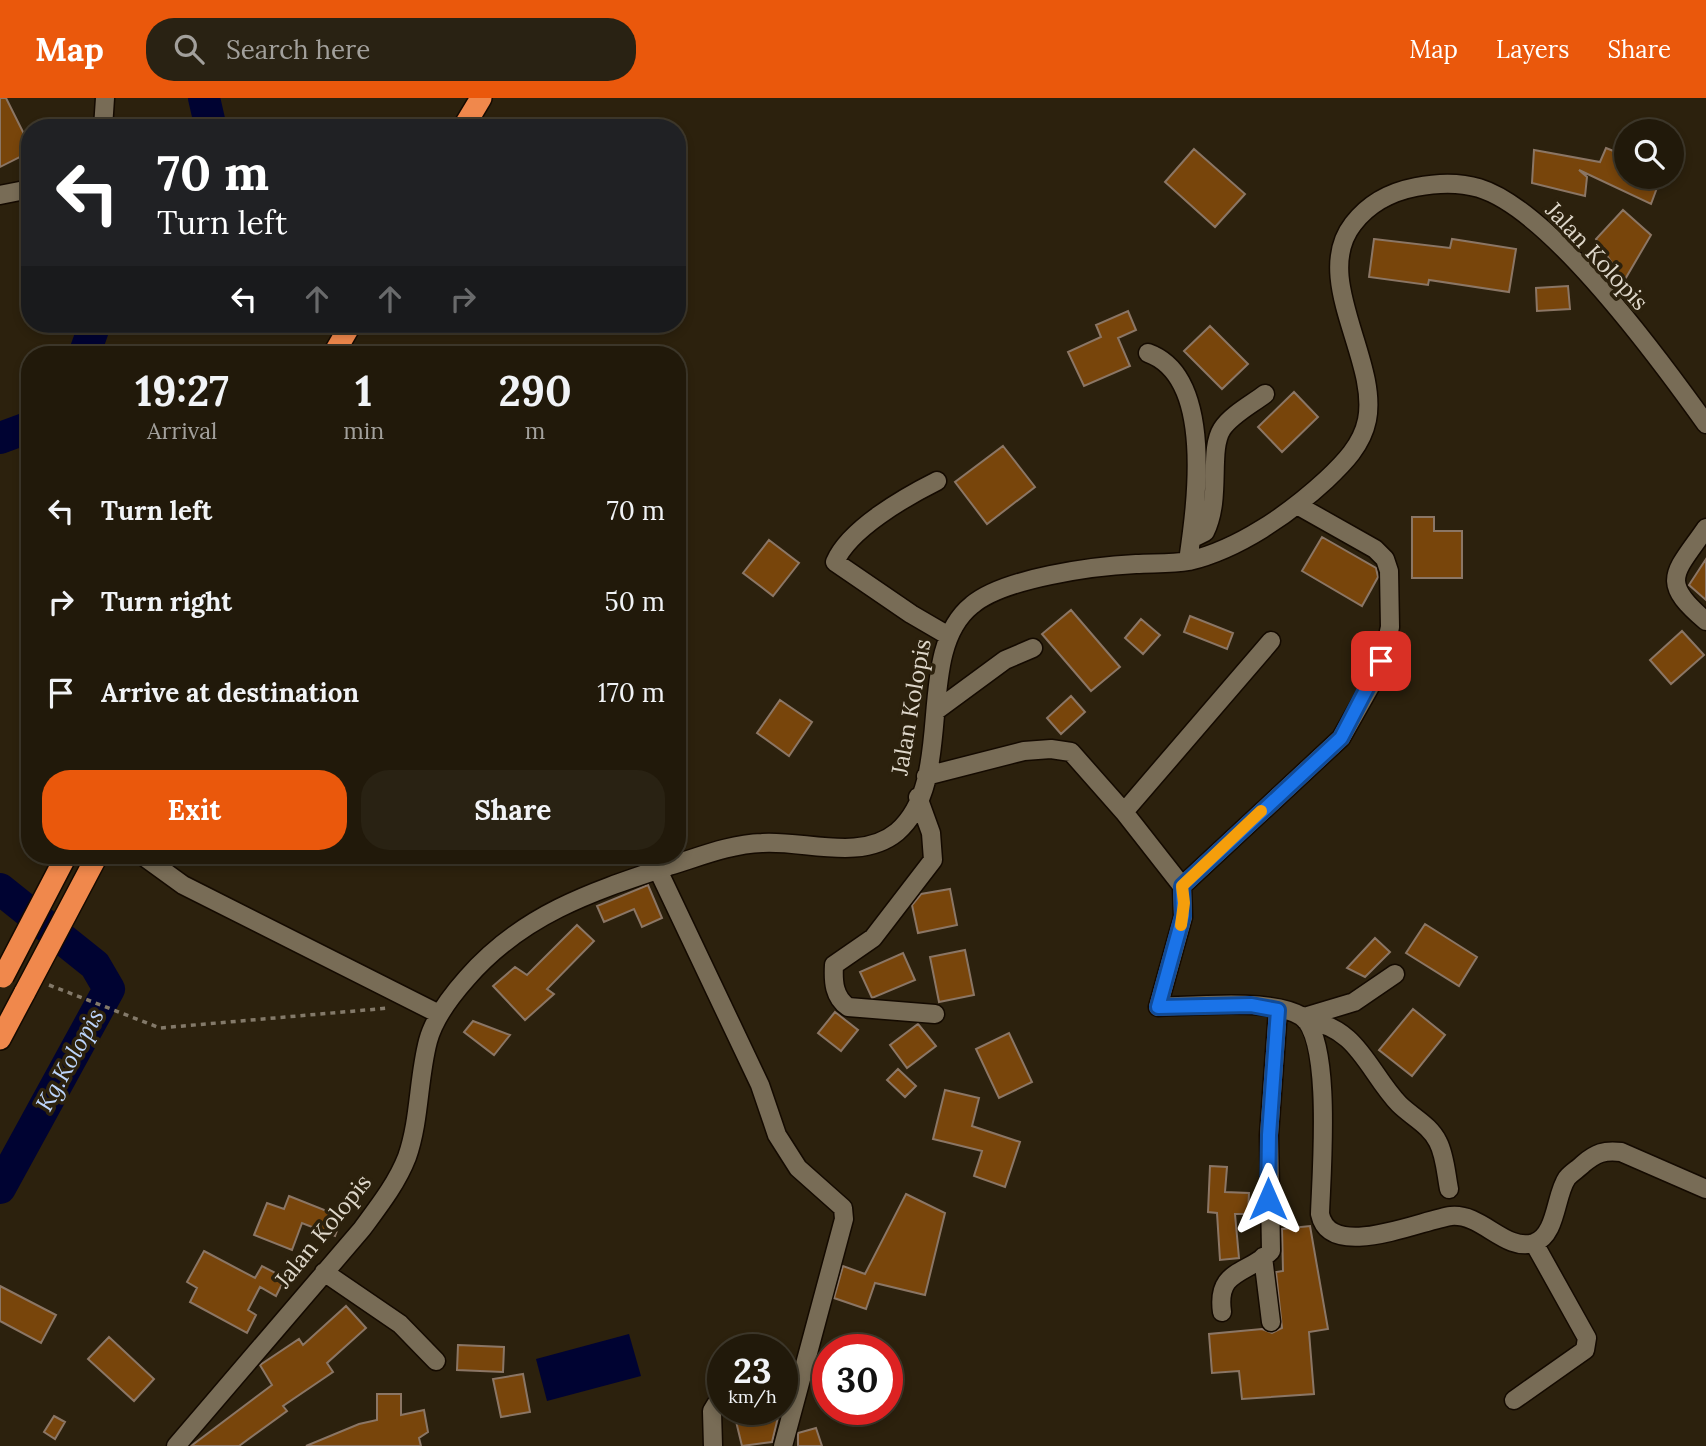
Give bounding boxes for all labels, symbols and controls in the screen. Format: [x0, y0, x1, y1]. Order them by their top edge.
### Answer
search box [146, 18, 636, 81]
text: Map [35, 28, 104, 70]
icon: search [170, 30, 208, 68]
text: Search here [226, 33, 370, 66]
text: Map [1409, 34, 1458, 65]
text: Layers [1496, 34, 1569, 65]
text: Share [1607, 34, 1671, 65]
map controls [1614, 119, 1684, 189]
button: search [1614, 119, 1684, 189]
text: 70 m [157, 141, 269, 203]
icon: left [42, 147, 133, 238]
street label: Jalan Kolopis [1539, 195, 1655, 316]
text: Turn left [157, 202, 287, 243]
icon: left [225, 280, 263, 318]
icon: ahead [298, 280, 336, 318]
icon: ahead [371, 280, 409, 318]
icon: right [444, 280, 482, 318]
text: 19:27 [135, 364, 229, 418]
text: 1 [355, 364, 372, 418]
text: 290 [498, 364, 572, 418]
text: Arrival [147, 416, 217, 445]
text: min [343, 416, 384, 445]
text: m [525, 416, 545, 445]
icon: left [42, 492, 80, 530]
text: Turn left [101, 494, 212, 527]
text: 70 m [607, 494, 665, 527]
icon: right [42, 583, 80, 621]
text: Turn right [101, 585, 232, 618]
text: 50 m [605, 585, 665, 618]
pin [1351, 631, 1411, 691]
street label: Jalan Kolopis [884, 637, 937, 778]
icon: arrive [1362, 642, 1400, 680]
icon: arrive [42, 674, 80, 712]
text: Arrive at destination [101, 676, 359, 709]
text: 170 m [597, 676, 665, 709]
button: Exit [42, 770, 347, 850]
button: Share [361, 770, 665, 850]
water label: Kg.Kolopis [29, 1003, 111, 1117]
position arrow [1231, 1162, 1305, 1236]
street label: Jalan Kolopis [267, 1168, 377, 1294]
speed limit sign: 30 [812, 1334, 903, 1425]
text: 23 [733, 1348, 772, 1393]
text: km/h [728, 1385, 777, 1408]

